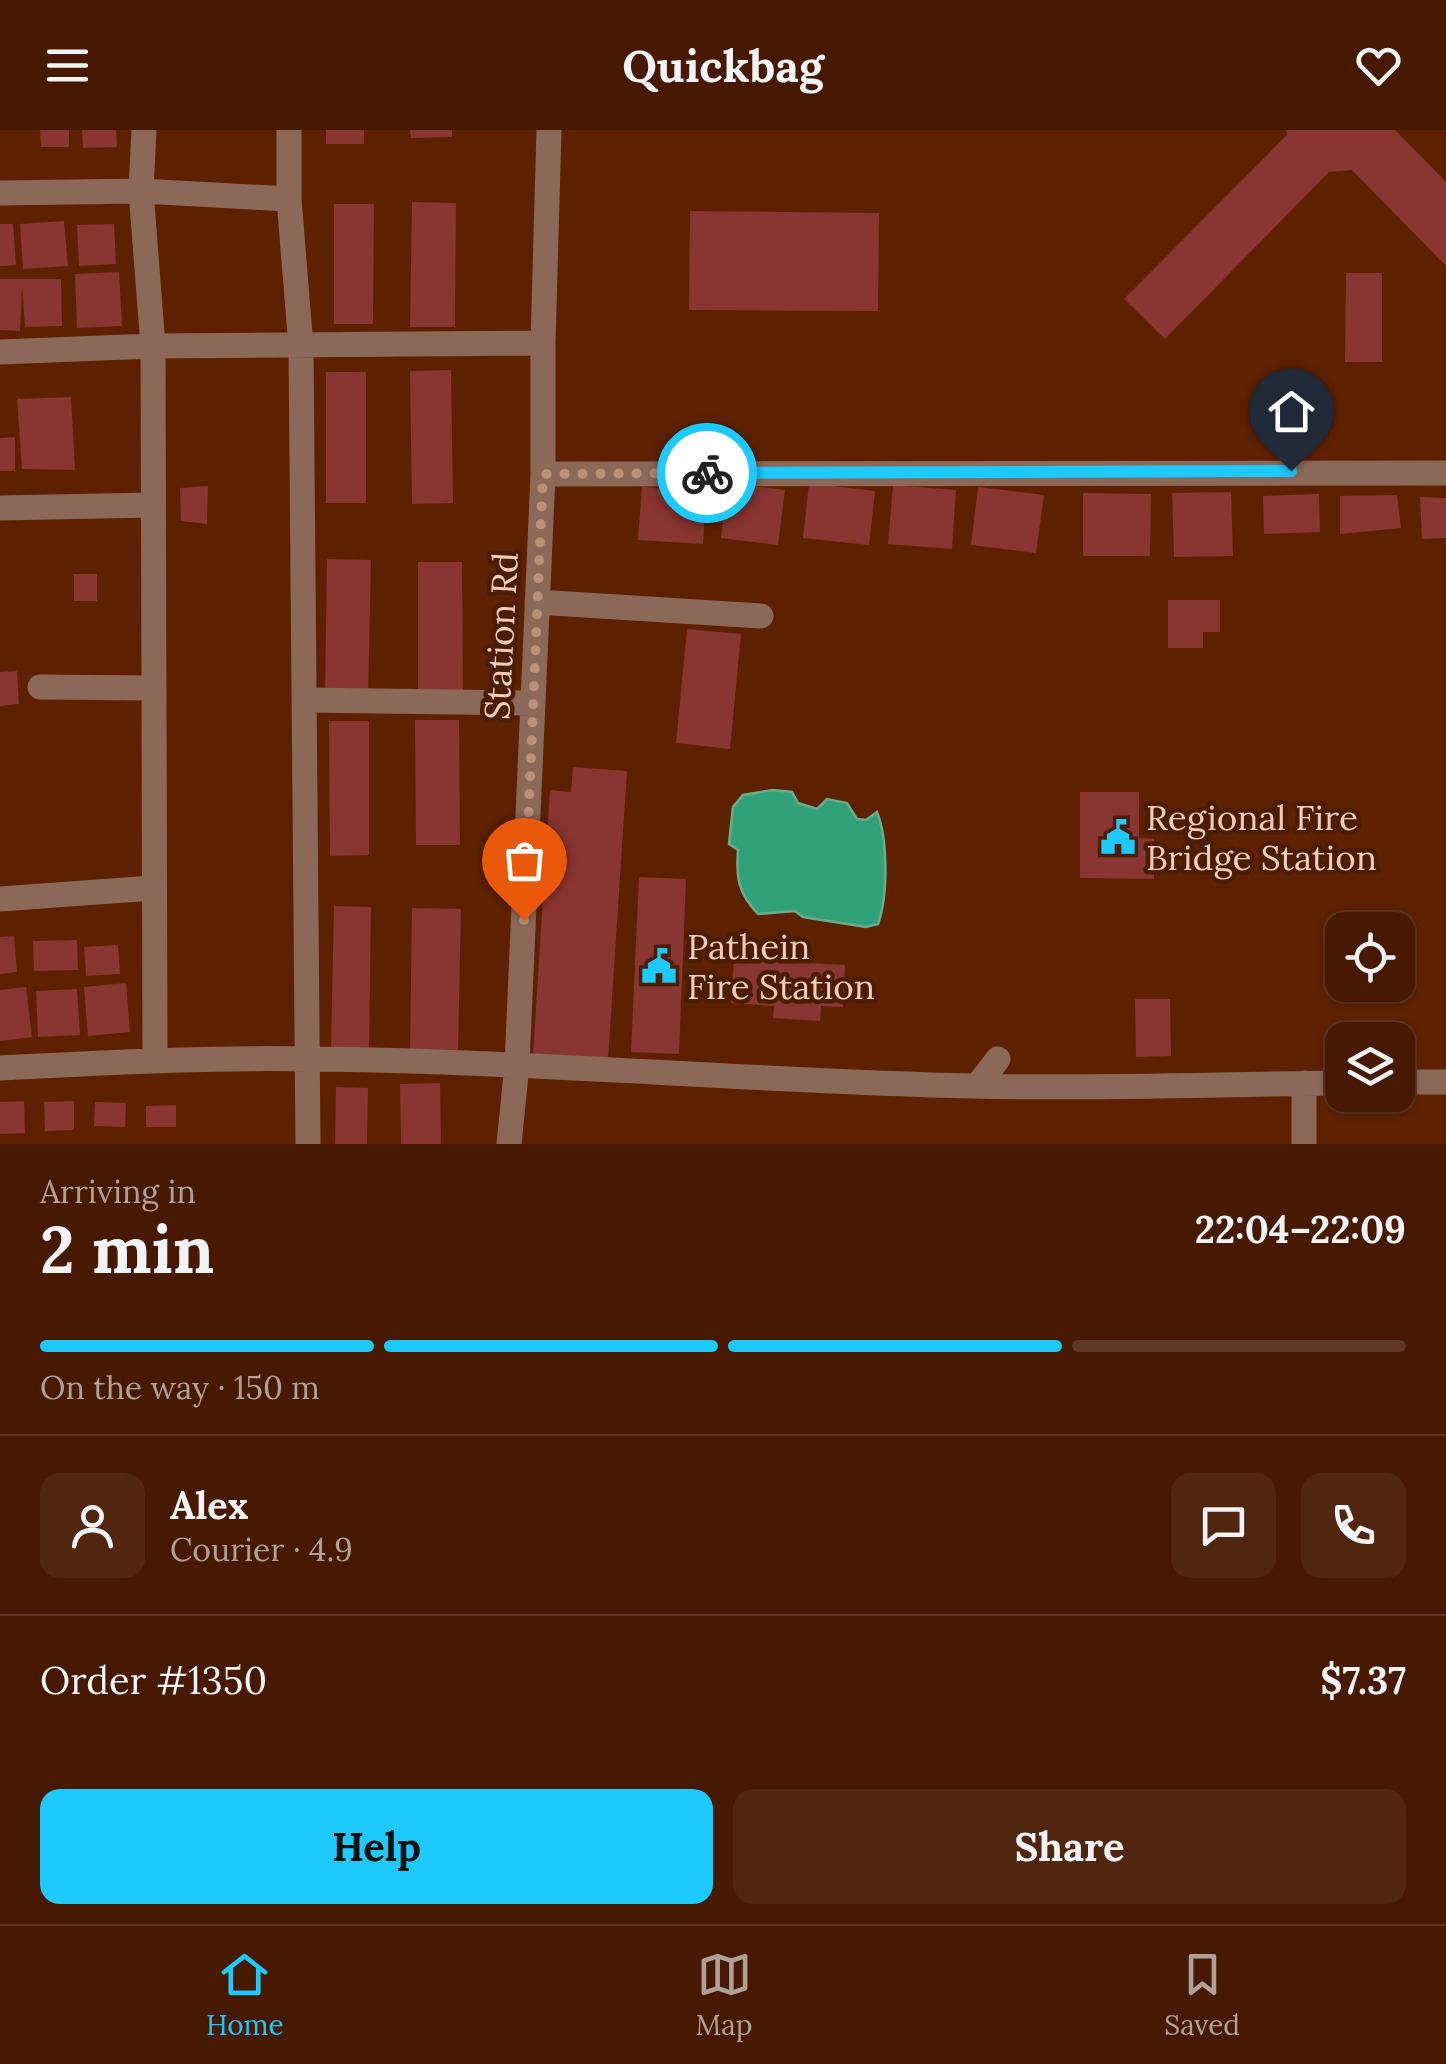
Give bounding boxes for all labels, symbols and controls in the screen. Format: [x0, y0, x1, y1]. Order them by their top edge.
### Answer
text: Quickbag [622, 37, 824, 94]
icon: menu [40, 38, 95, 93]
icon: heart [1351, 38, 1406, 93]
pin [1249, 369, 1334, 472]
icon: home [1264, 384, 1319, 439]
courier [657, 423, 757, 523]
icon: bike [680, 446, 735, 501]
street label: Station Rd [474, 551, 528, 721]
place label: Regional Fire Bridge Station [1146, 795, 1377, 880]
pin [482, 818, 567, 921]
public building icon: Regional Fire Bridge Station [1099, 818, 1137, 856]
icon: bag [497, 833, 552, 888]
map controls [1325, 912, 1415, 1112]
button: locate [1325, 912, 1415, 1002]
place label: Pathein Fire Station [687, 924, 875, 1009]
public building icon: Pathein Fire Station [640, 947, 678, 985]
button: layers [1325, 1022, 1415, 1112]
text: Arriving in [40, 1171, 196, 1212]
text: 22:04–22:09 [1195, 1205, 1406, 1253]
text: 2 min [40, 1208, 214, 1291]
text: On the way · 150 m [40, 1367, 320, 1408]
button: person [40, 1473, 145, 1578]
button: chat [1171, 1473, 1276, 1578]
button: phone [1301, 1473, 1406, 1578]
text: Alex [170, 1481, 249, 1529]
text: Courier · 4.9 [170, 1529, 353, 1570]
text: Order #1350 [40, 1656, 267, 1704]
text: $7.37 [1320, 1656, 1406, 1704]
button: Help [40, 1789, 713, 1904]
button: Share [733, 1789, 1406, 1904]
tab: Home [206, 1947, 284, 2043]
tab: Map [696, 1947, 752, 2043]
tab: Saved [1164, 1947, 1240, 2043]

